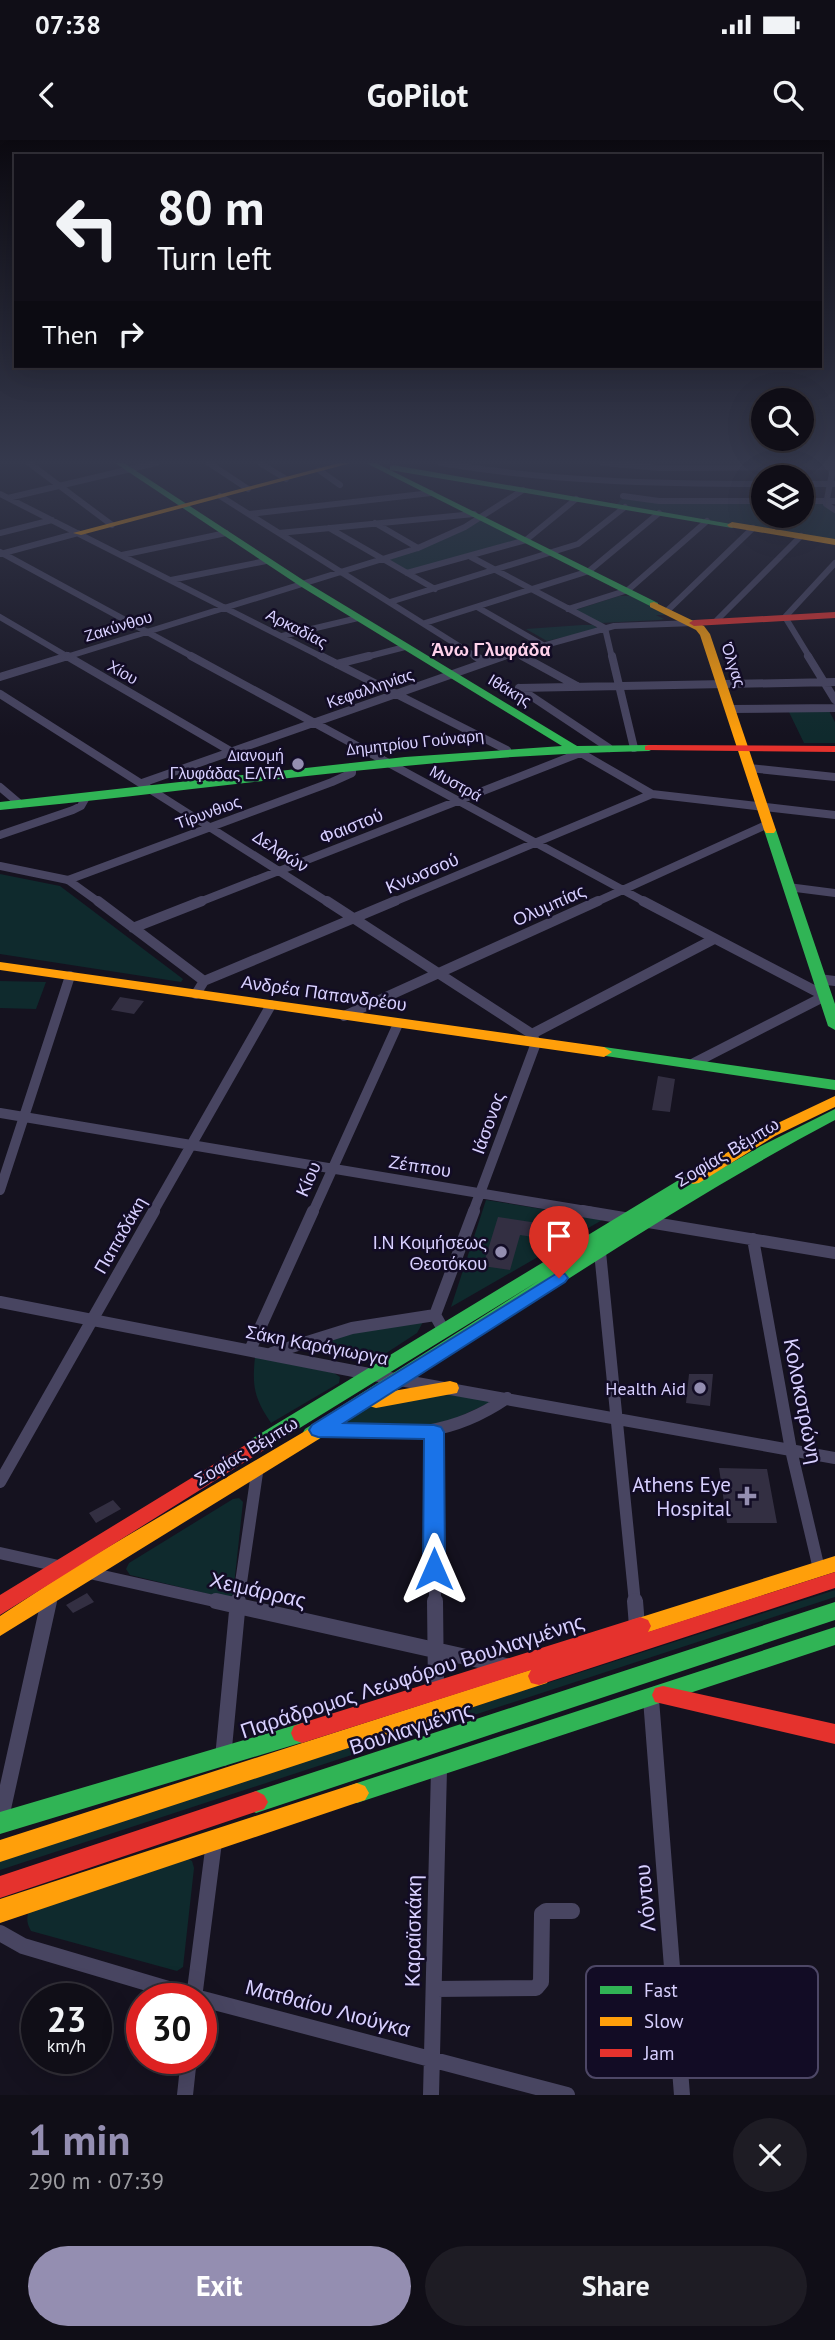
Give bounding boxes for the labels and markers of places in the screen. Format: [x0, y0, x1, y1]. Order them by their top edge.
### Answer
place label: Διανομή Γλυφάδας ΕΛΤΑ [170, 745, 284, 783]
marker: Διανομή Γλυφάδας ΕΛΤΑ [290, 756, 306, 772]
pin [529, 1206, 589, 1278]
place label: Ι.Ν Κοιμήσεως Θεοτόκου [373, 1231, 487, 1275]
marker: Ι.Ν Κοιμήσεως Θεοτόκου [493, 1244, 509, 1260]
place label: Health Aid [605, 1377, 686, 1400]
marker: Health Aid [692, 1380, 708, 1396]
place label: Athens Eye Hospital [632, 1471, 731, 1522]
marker: Athens Eye Hospital [737, 1486, 757, 1506]

